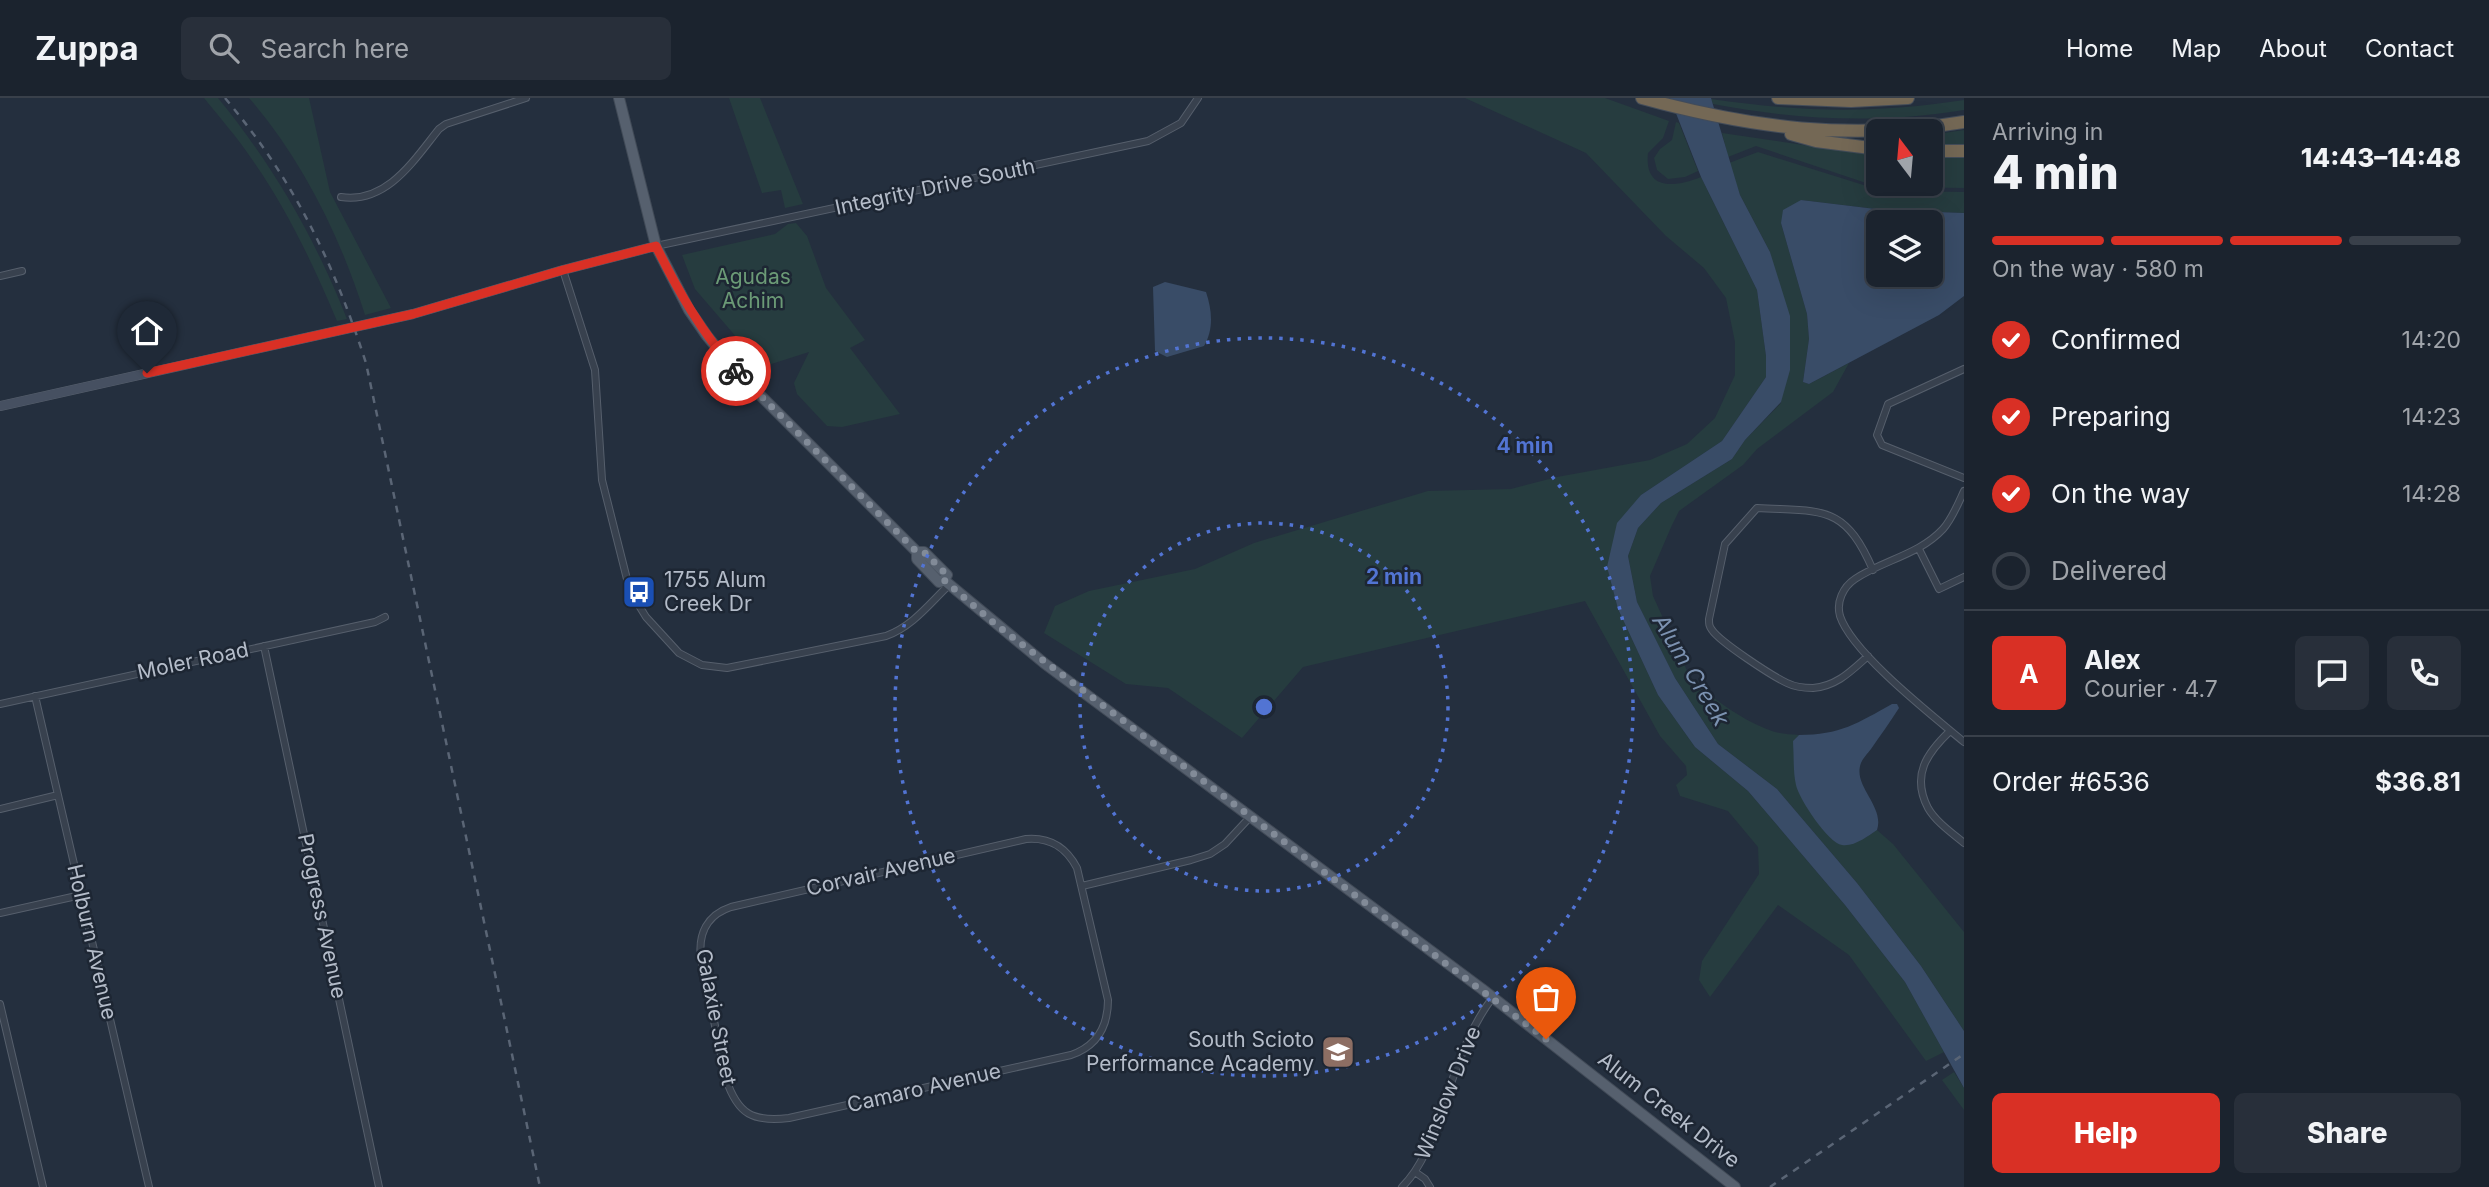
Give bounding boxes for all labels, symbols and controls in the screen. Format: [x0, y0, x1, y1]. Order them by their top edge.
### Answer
search box [181, 17, 671, 80]
text: Zuppa [35, 28, 139, 68]
icon: search [205, 29, 243, 67]
text: Search here [261, 33, 409, 64]
text: Home [2066, 34, 2133, 63]
text: Map [2171, 34, 2221, 63]
text: About [2259, 34, 2327, 63]
text: Contact [2365, 34, 2454, 63]
text: Arriving in [1992, 118, 2103, 146]
north arrow [1866, 119, 1942, 196]
map controls [1866, 119, 1943, 287]
text: 14:43–14:48 [2301, 142, 2461, 173]
text: 4 min [1992, 144, 2119, 200]
street label: Integrity Drive South [833, 153, 1037, 220]
button: layers [1866, 210, 1943, 287]
text: On the way · 580 m [1992, 255, 2204, 283]
park label: Agudas Achim [715, 264, 791, 313]
pin [117, 301, 177, 373]
icon: home [128, 312, 166, 350]
icon: check [1992, 321, 2030, 359]
text: Confirmed [2051, 324, 2181, 355]
text: 14:20 [2402, 326, 2461, 354]
courier [701, 336, 771, 406]
icon: bike [717, 352, 755, 390]
icon: check [1992, 398, 2030, 436]
text: Preparing [2051, 401, 2171, 432]
text: 14:23 [2402, 403, 2461, 431]
text: 4 min [1496, 433, 1554, 458]
icon: check [1992, 475, 2030, 513]
text: On the way [2051, 478, 2190, 509]
text: 14:28 [2402, 480, 2461, 508]
text: Delivered [2051, 555, 2167, 586]
text: 2 min [1366, 564, 1422, 589]
place label: 1755 Alum Creek Dr [664, 567, 766, 616]
bus stop icon: 1755 Alum Creek Dr [620, 573, 658, 611]
water label: Alum Creek [1646, 608, 1736, 731]
street label: Moler Road [135, 636, 251, 685]
button: chat [2295, 636, 2369, 710]
button: phone [2387, 636, 2461, 710]
text: Alex [2084, 644, 2141, 675]
text: A [2019, 658, 2039, 689]
text: Courier · 4.7 [2084, 675, 2218, 703]
centre of rings [1252, 695, 1276, 719]
text: Order #6536 [1992, 766, 2150, 797]
text: $36.81 [2375, 766, 2461, 797]
street label: Progress Avenue [293, 831, 352, 1001]
street label: Corvair Avenue [804, 842, 958, 901]
street label: Holburn Avenue [62, 862, 123, 1022]
street label: Galaxie Street [691, 947, 742, 1087]
pin [1516, 967, 1576, 1039]
icon: bag [1527, 978, 1565, 1016]
street label: Winslow Drive [1409, 1022, 1486, 1163]
place label: South Scioto Performance Academy [1086, 1027, 1314, 1076]
school or university icon: South Scioto Performance Academy [1319, 1033, 1357, 1071]
street label: Alum Creek Drive [1593, 1046, 1745, 1173]
street label: Camaro Avenue [845, 1058, 1003, 1117]
button: Help [1992, 1093, 2220, 1173]
button: Share [2234, 1093, 2461, 1173]

